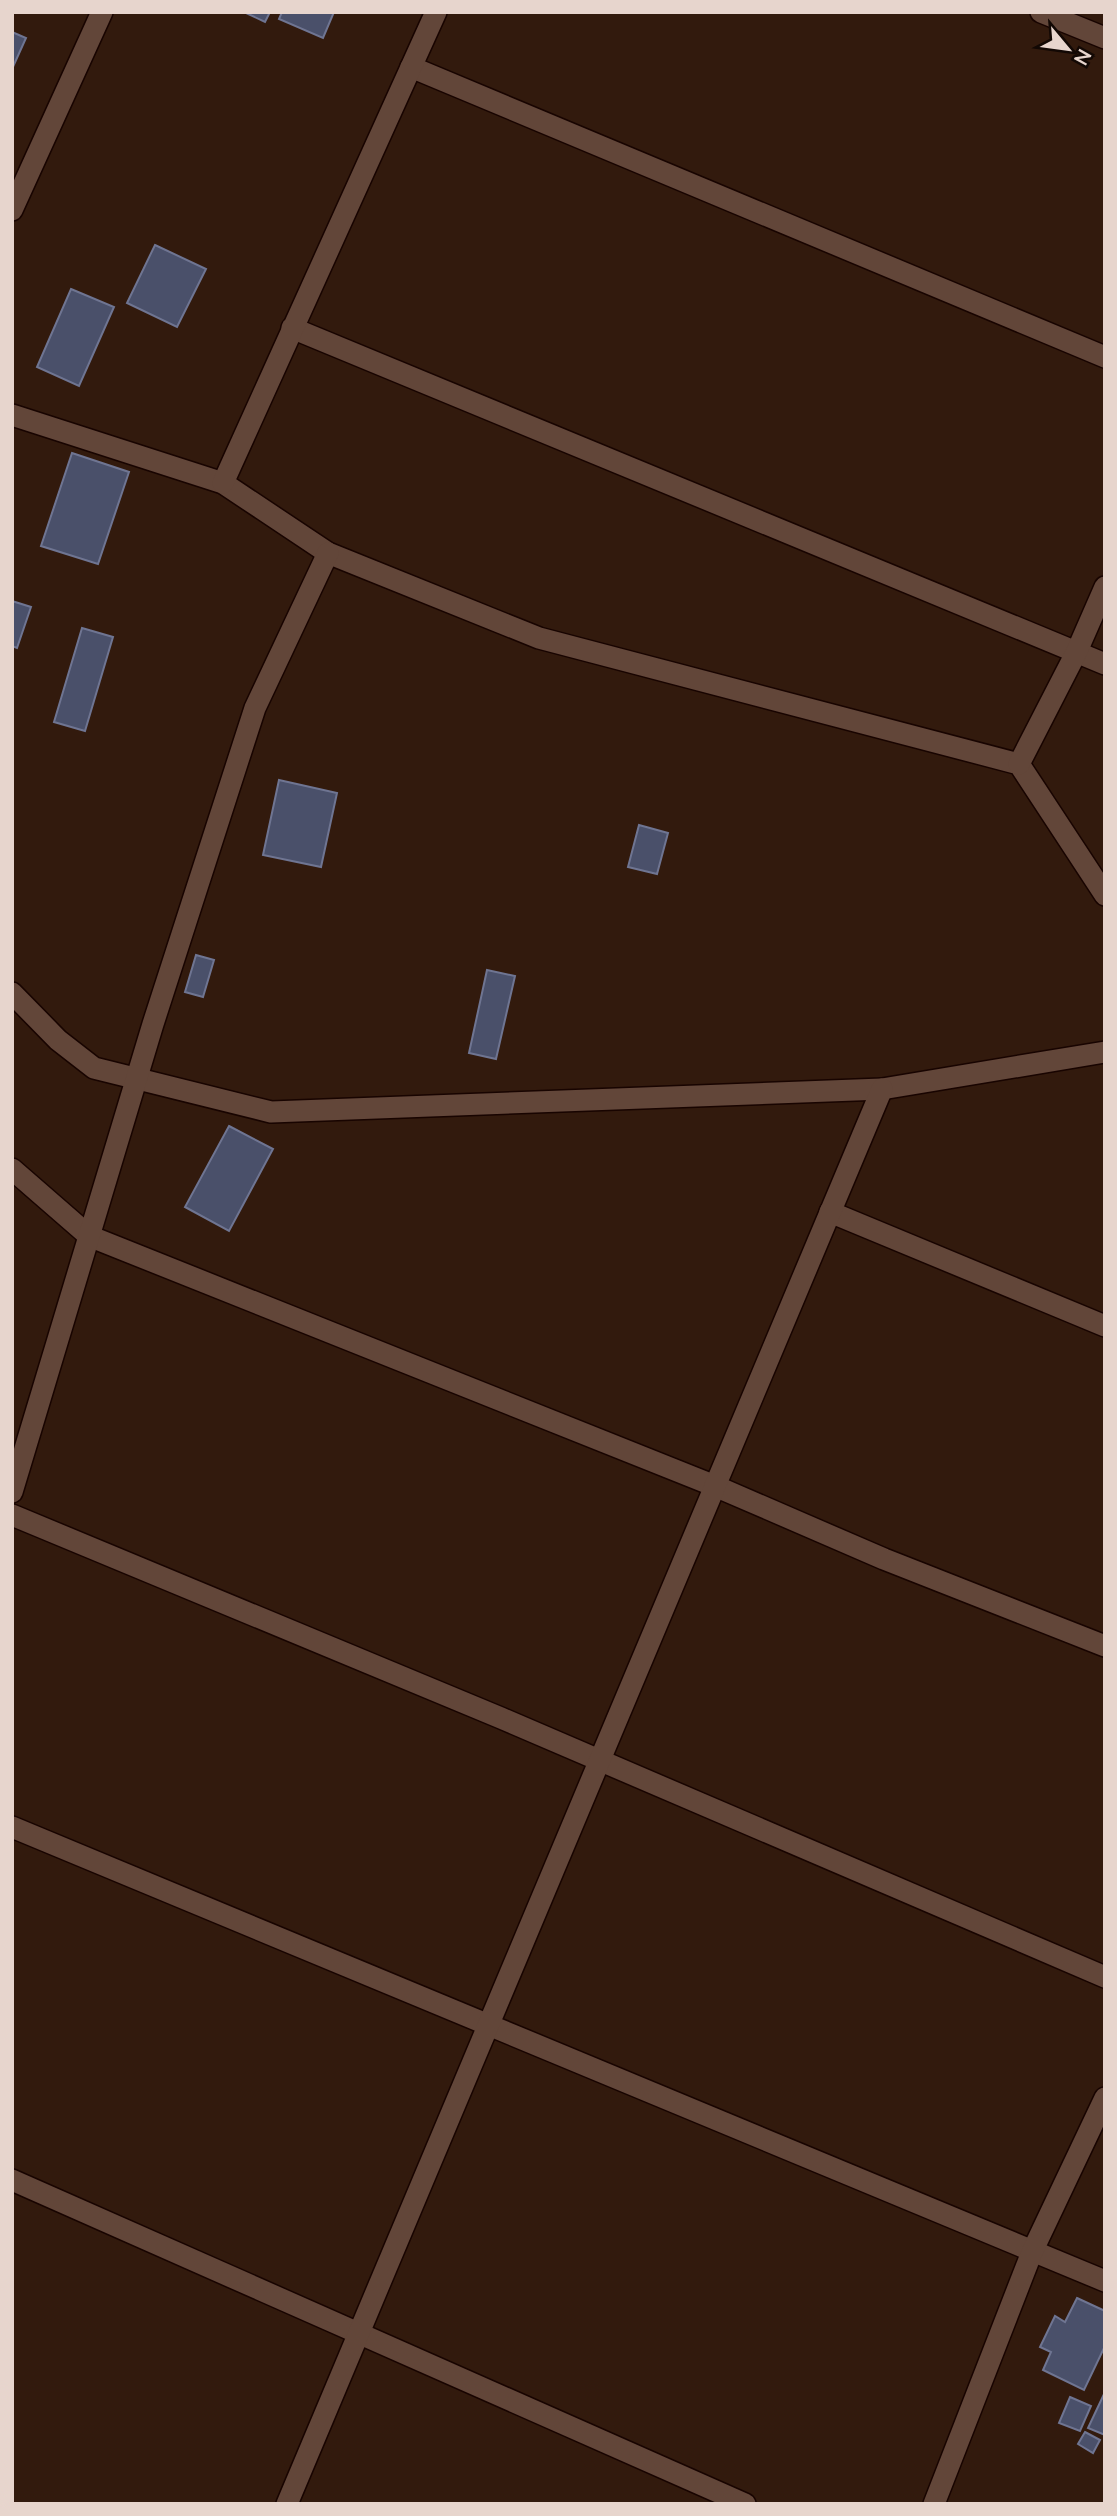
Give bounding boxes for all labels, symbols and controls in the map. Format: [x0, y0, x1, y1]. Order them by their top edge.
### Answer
north arrow [1033, 14, 1103, 84]
text: N [1070, 46, 1097, 69]

